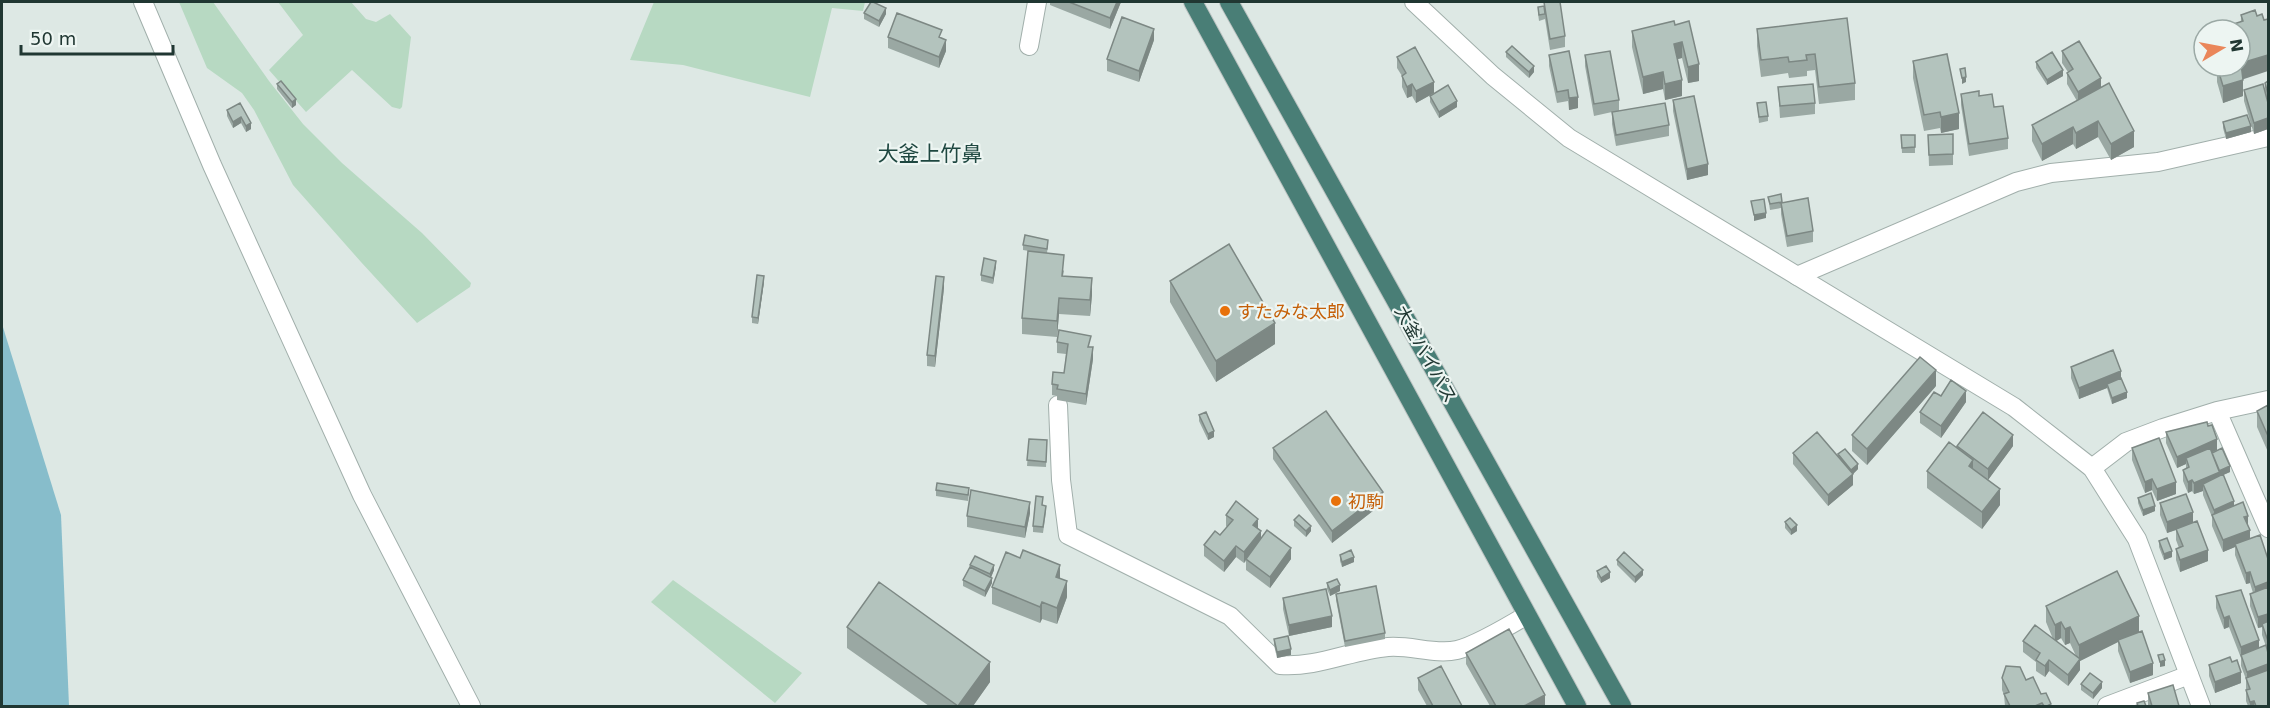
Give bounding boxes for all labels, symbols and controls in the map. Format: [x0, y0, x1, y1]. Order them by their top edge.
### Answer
scale bar [21, 18, 172, 56]
north arrow [2192, 18, 2252, 78]
text: 50 m [30, 28, 76, 49]
text: N [2226, 37, 2247, 54]
district label: 大釜上竹鼻 [878, 142, 983, 166]
place label: すたみな太郎 [1237, 301, 1345, 322]
street label: 大釜バイパス [1391, 302, 1461, 406]
marker: すたみな太郎 [1218, 304, 1232, 318]
place label: 初駒 [1348, 491, 1384, 512]
marker: 初駒 [1329, 494, 1343, 508]

